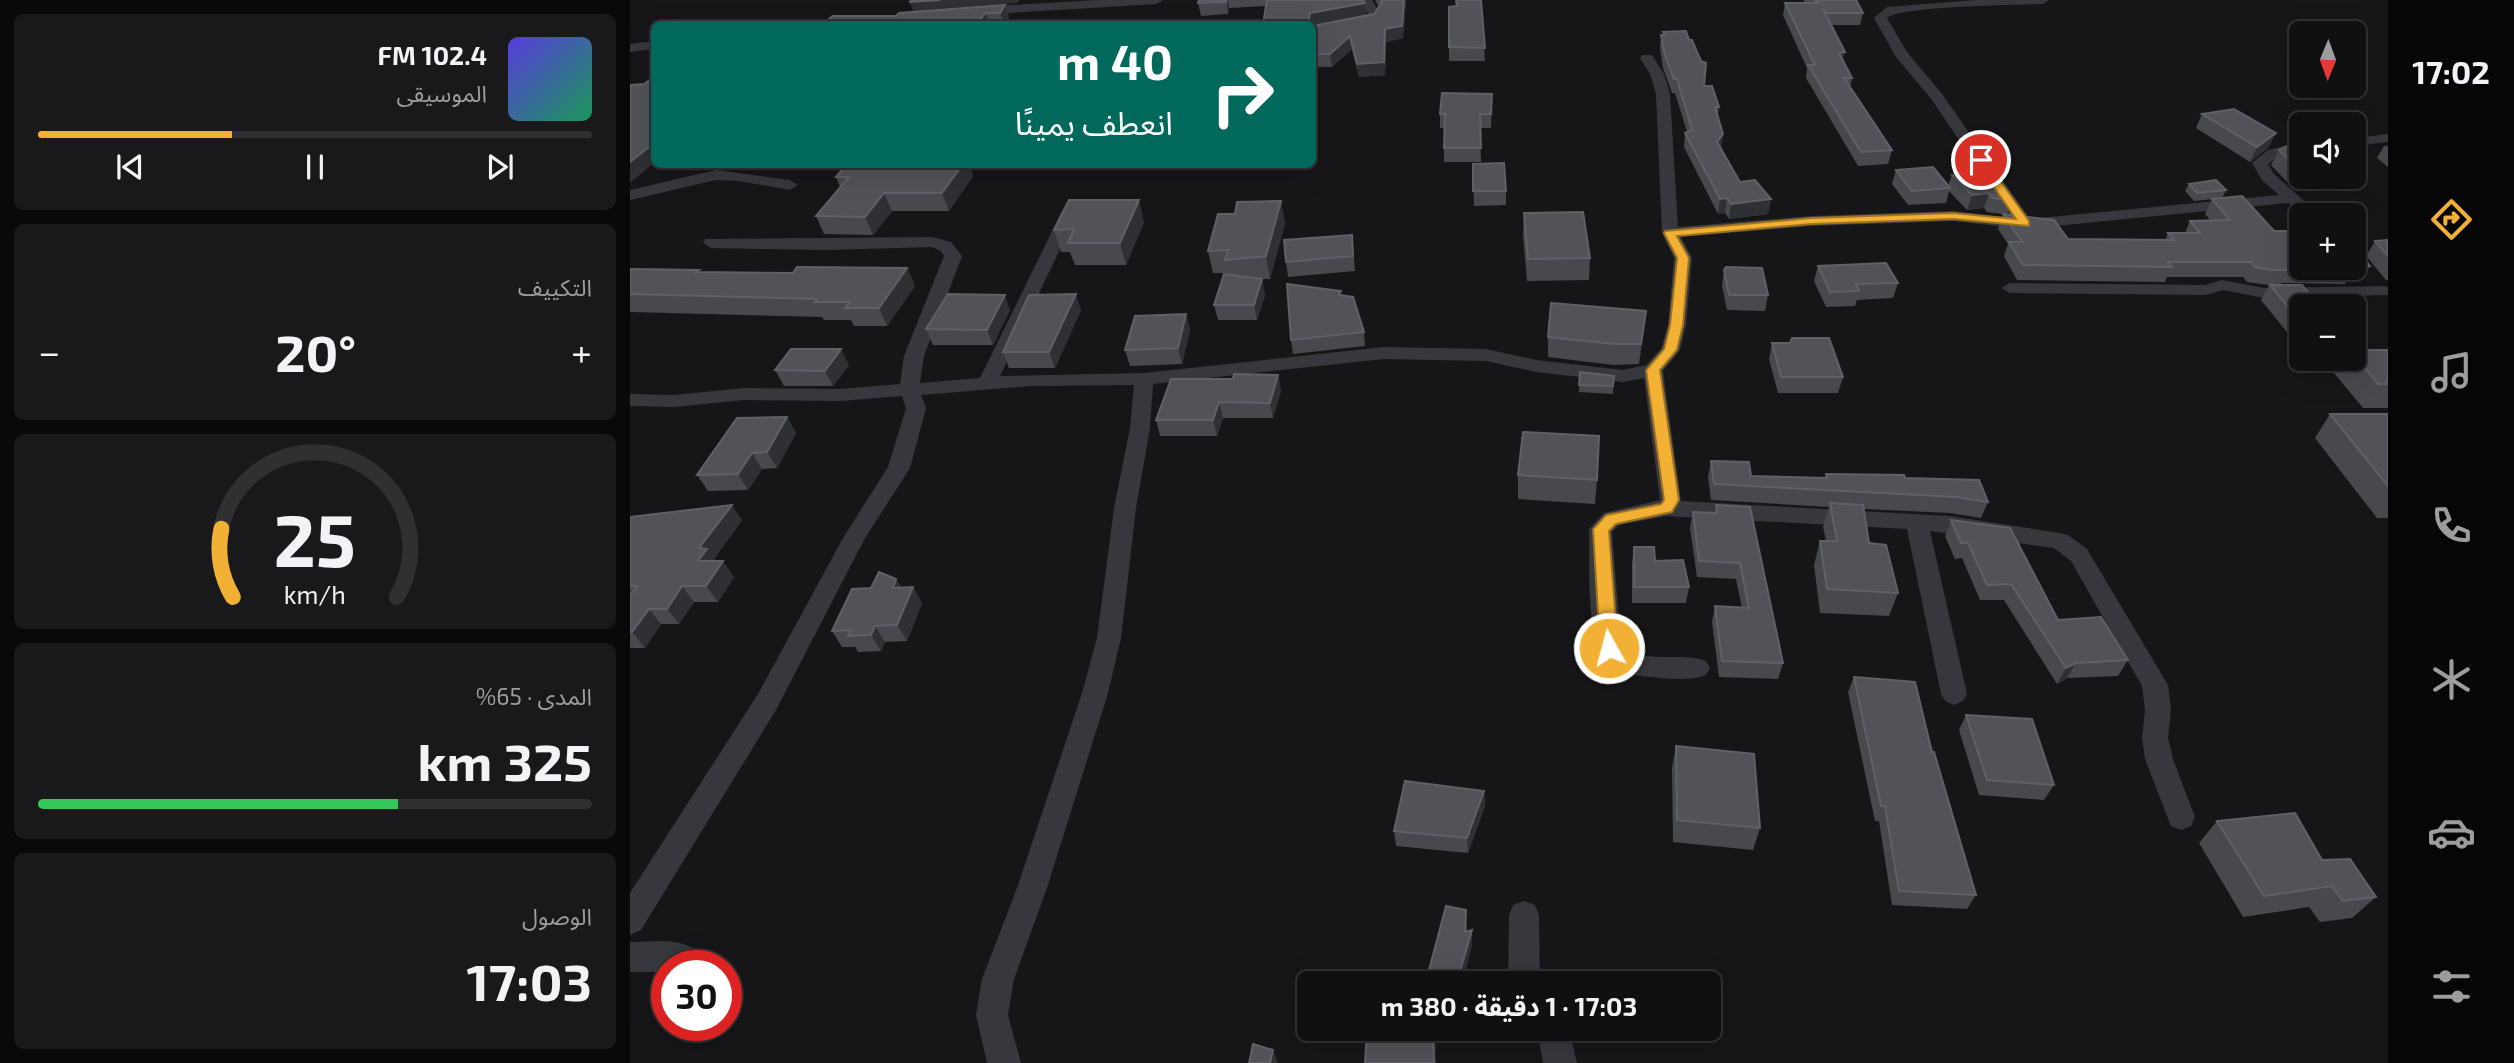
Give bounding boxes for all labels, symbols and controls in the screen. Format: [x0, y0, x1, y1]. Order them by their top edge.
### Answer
north arrow [2289, 21, 2366, 98]
map controls [2289, 21, 2366, 371]
text: 40 m [1057, 31, 1173, 90]
text: 102.4 FM [378, 39, 487, 70]
icon: right [1197, 49, 1288, 140]
text: 17:02 [2412, 52, 2490, 90]
text: الموسيقى [396, 79, 487, 107]
text: انعطف يمينًا [1015, 103, 1173, 141]
button: sound [2289, 112, 2366, 189]
pin [1951, 130, 2011, 190]
icon: arrive [1962, 141, 2000, 179]
icon: previous [111, 148, 149, 186]
icon: pause [296, 148, 334, 186]
icon: next [481, 148, 519, 186]
icon: directions [2427, 195, 2476, 244]
button: + [2289, 203, 2366, 280]
text: التكييف [518, 273, 592, 301]
button: − [2289, 294, 2366, 371]
text: 20° [275, 320, 356, 382]
text: − [38, 328, 60, 374]
text: + [571, 328, 592, 374]
icon: music [2427, 348, 2476, 397]
text: 25 [274, 495, 356, 583]
icon: phone [2427, 501, 2476, 550]
text: km/h [284, 579, 346, 609]
position arrow [1572, 611, 1646, 685]
icon: climate [2427, 655, 2476, 704]
text: المدى · 65% [476, 682, 592, 710]
text: 325 km [417, 729, 592, 791]
icon: car [2427, 808, 2476, 857]
text: الوصول [522, 902, 592, 930]
text: 17:03 [466, 949, 592, 1011]
speed limit sign: 30 [651, 950, 742, 1041]
icon: filters [2427, 962, 2476, 1011]
text: 17:03 · 1 دقيقة · 380 m [1381, 990, 1637, 1021]

